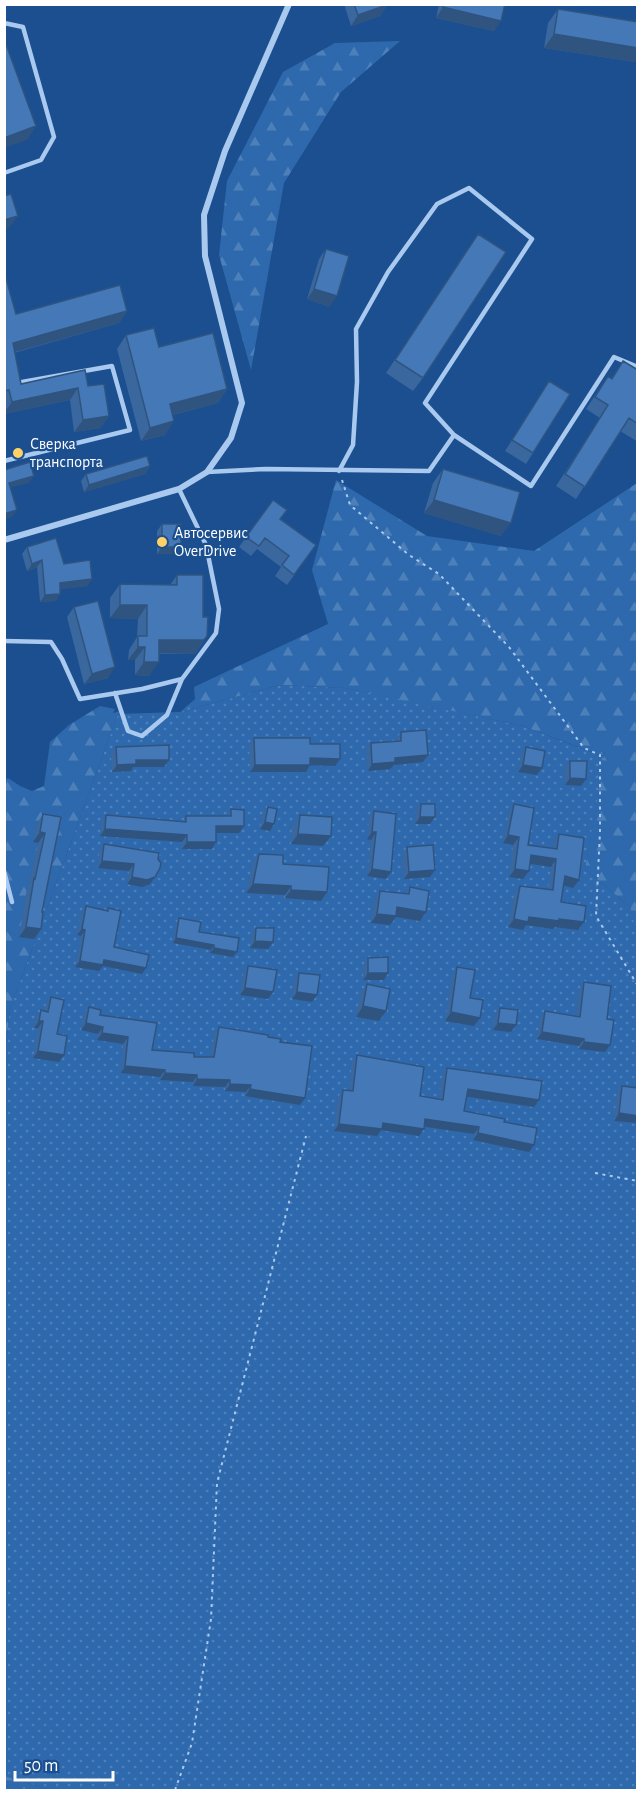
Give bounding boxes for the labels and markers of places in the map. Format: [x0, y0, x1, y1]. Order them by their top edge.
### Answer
place label: Сверка транспорта [29, 436, 103, 470]
marker: Сверка транспорта [11, 446, 25, 460]
place label: Автосервис OverDrive [174, 525, 248, 559]
marker: Автосервис OverDrive [155, 535, 169, 549]

